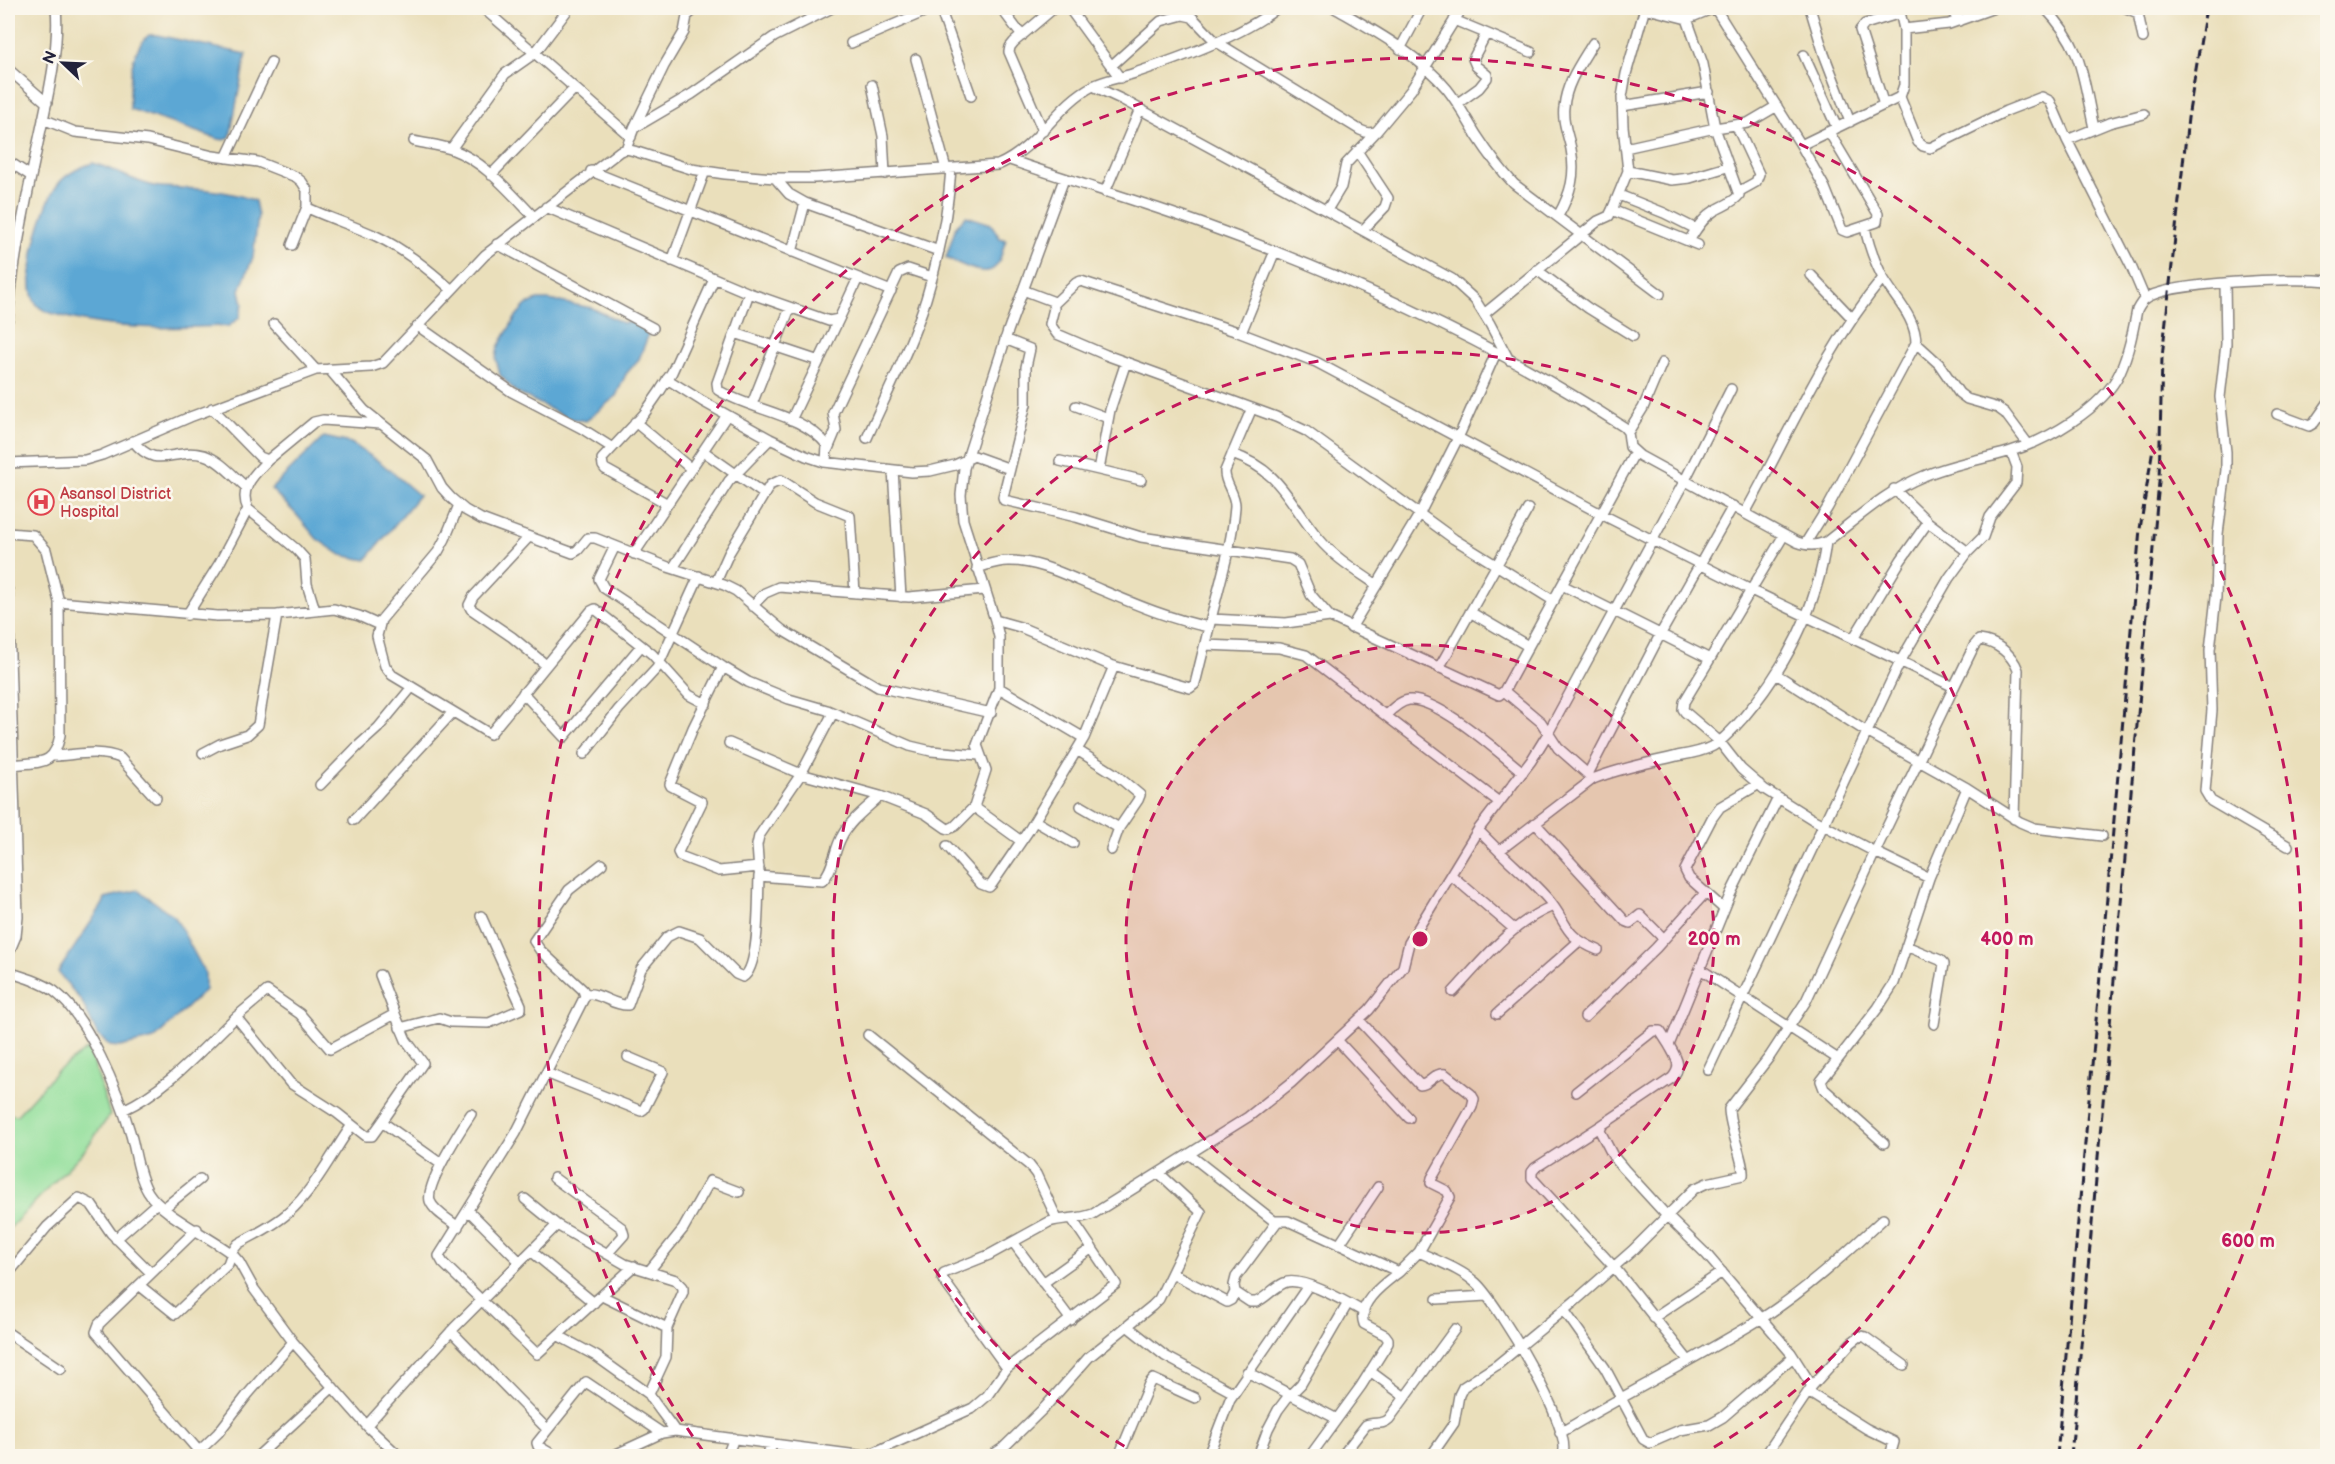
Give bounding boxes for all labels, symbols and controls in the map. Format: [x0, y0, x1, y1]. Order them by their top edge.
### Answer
north arrow [33, 33, 93, 93]
text: N [39, 48, 62, 67]
place label: Asansol District Hospital [60, 485, 171, 522]
hospital icon: Asansol District Hospital [26, 487, 56, 517]
centre of rings [1410, 929, 1430, 949]
text: 200 m [1687, 929, 1741, 950]
text: 400 m [1980, 929, 2034, 950]
text: 600 m [2221, 1231, 2275, 1252]

